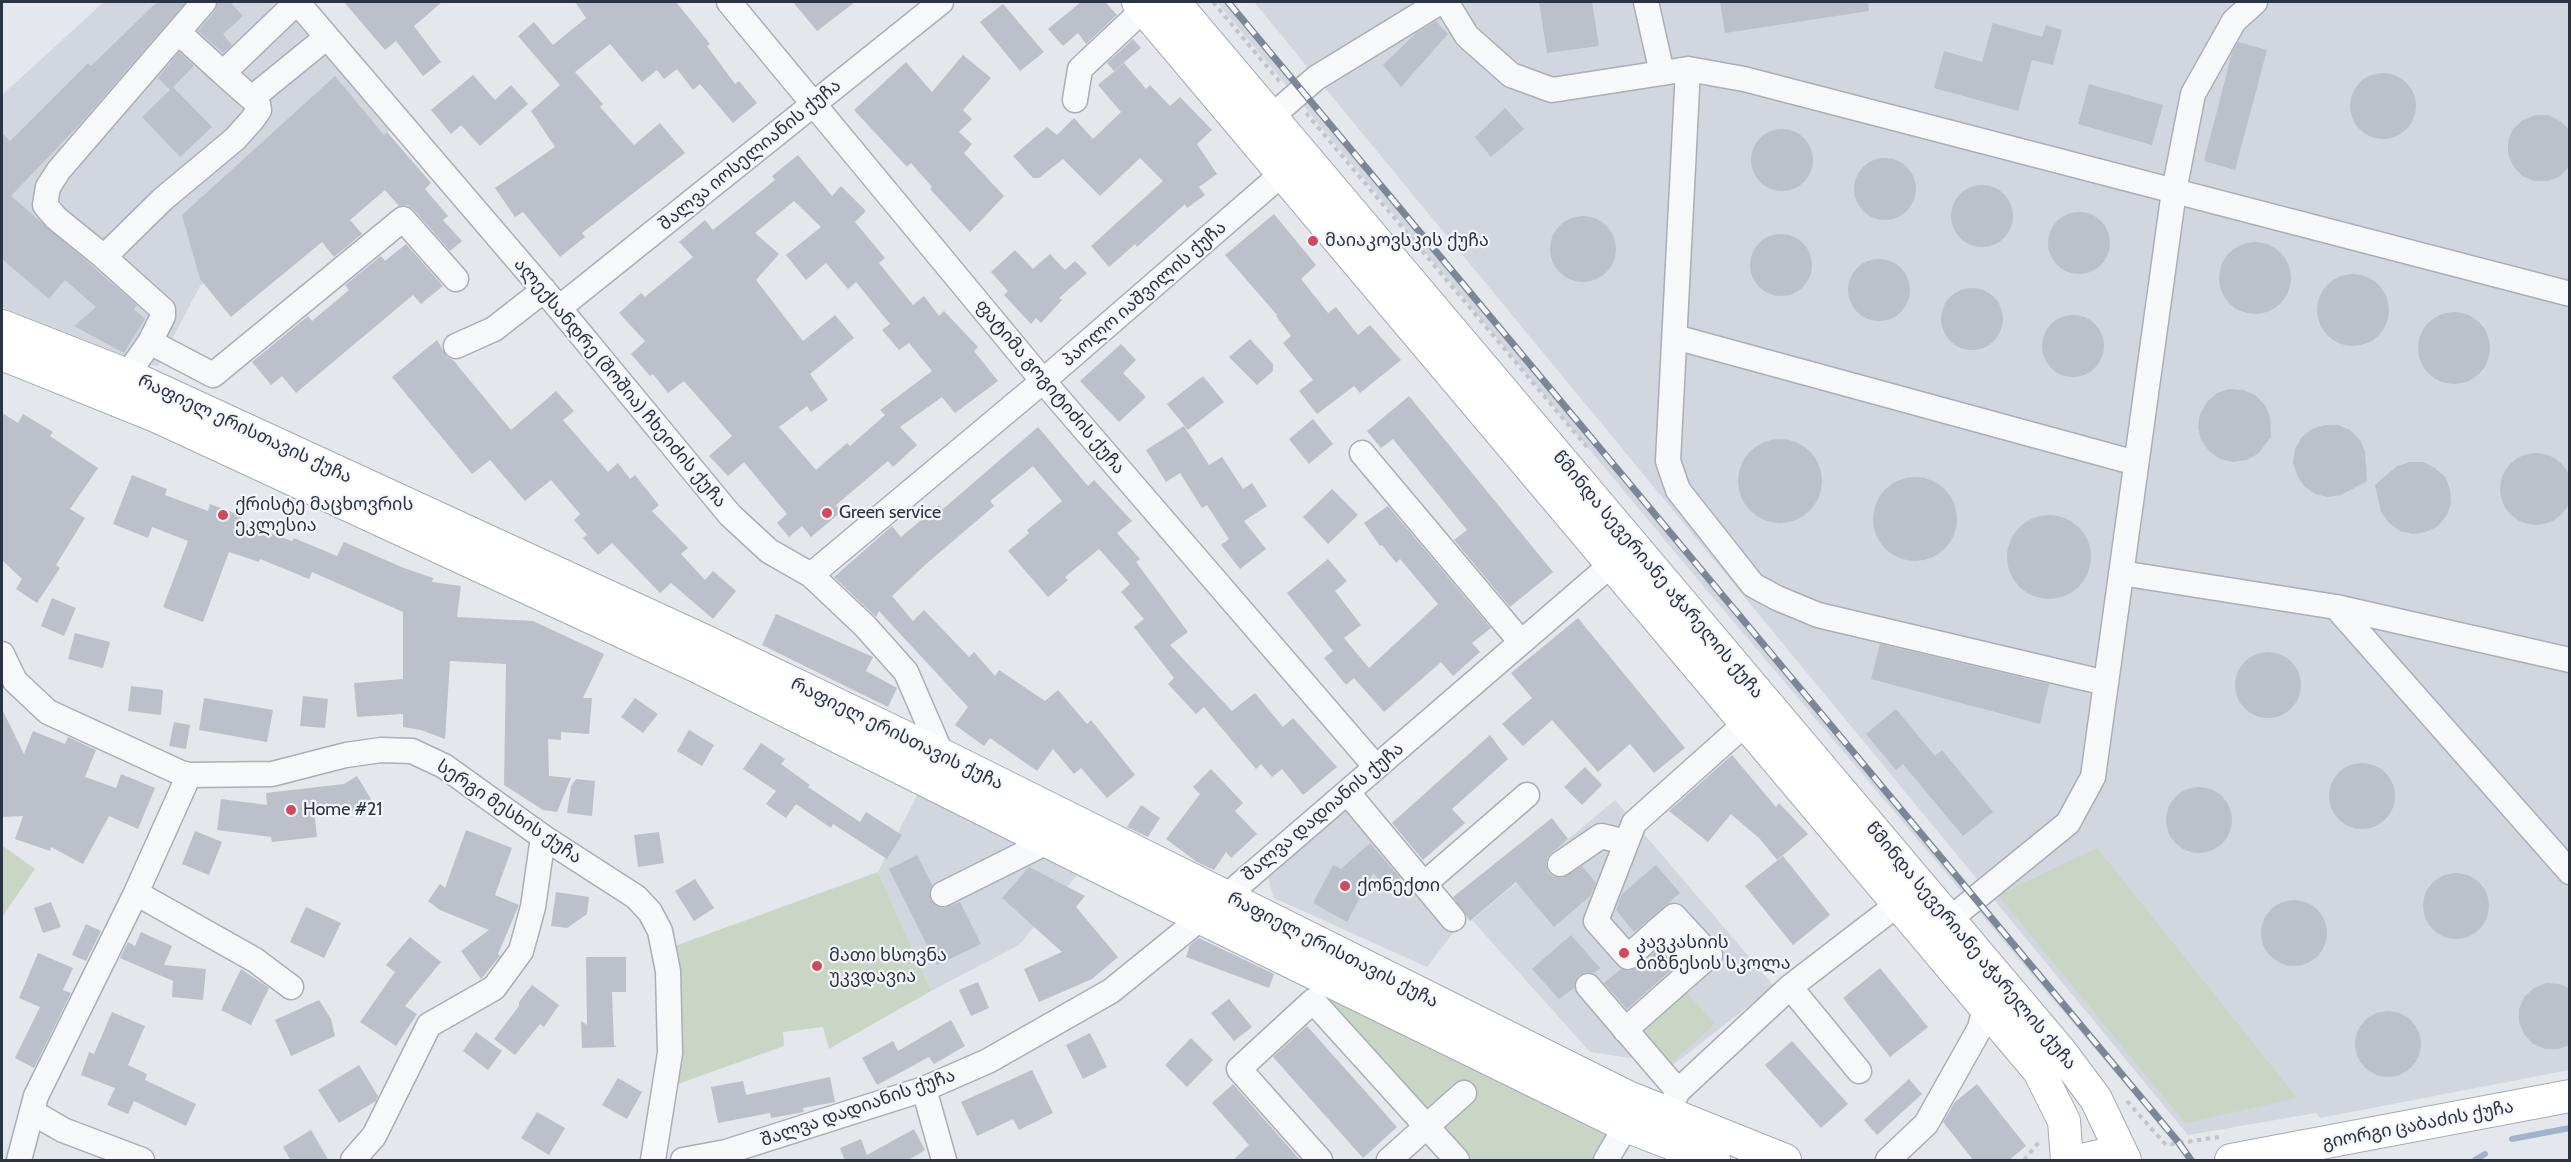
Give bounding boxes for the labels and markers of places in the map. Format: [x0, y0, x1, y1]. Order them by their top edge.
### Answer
place label: მაიაკოვსკის ქუჩა [1325, 230, 1489, 252]
marker: მაიაკოვსკის ქუჩა [1306, 234, 1320, 248]
place label: ქრისტე მაცხოვრის ეკლესია [235, 494, 413, 536]
place label: Green service [839, 502, 941, 524]
marker: Green service [820, 506, 834, 520]
marker: ქრისტე მაცხოვრის ეკლესია [216, 508, 230, 522]
place label: Home #21 [303, 799, 382, 821]
marker: Home #21 [284, 803, 298, 817]
place label: ქონექთი [1357, 875, 1440, 897]
marker: ქონექთი [1338, 879, 1352, 893]
place label: კავკასიის ბიზნესის სკოლა [1636, 932, 1791, 974]
place label: მათი ხსოვნა უკვდავია [829, 945, 947, 988]
marker: კავკასიის ბიზნესის სკოლა [1617, 946, 1631, 960]
marker: მათი ხსოვნა უკვდავია [810, 959, 824, 973]

